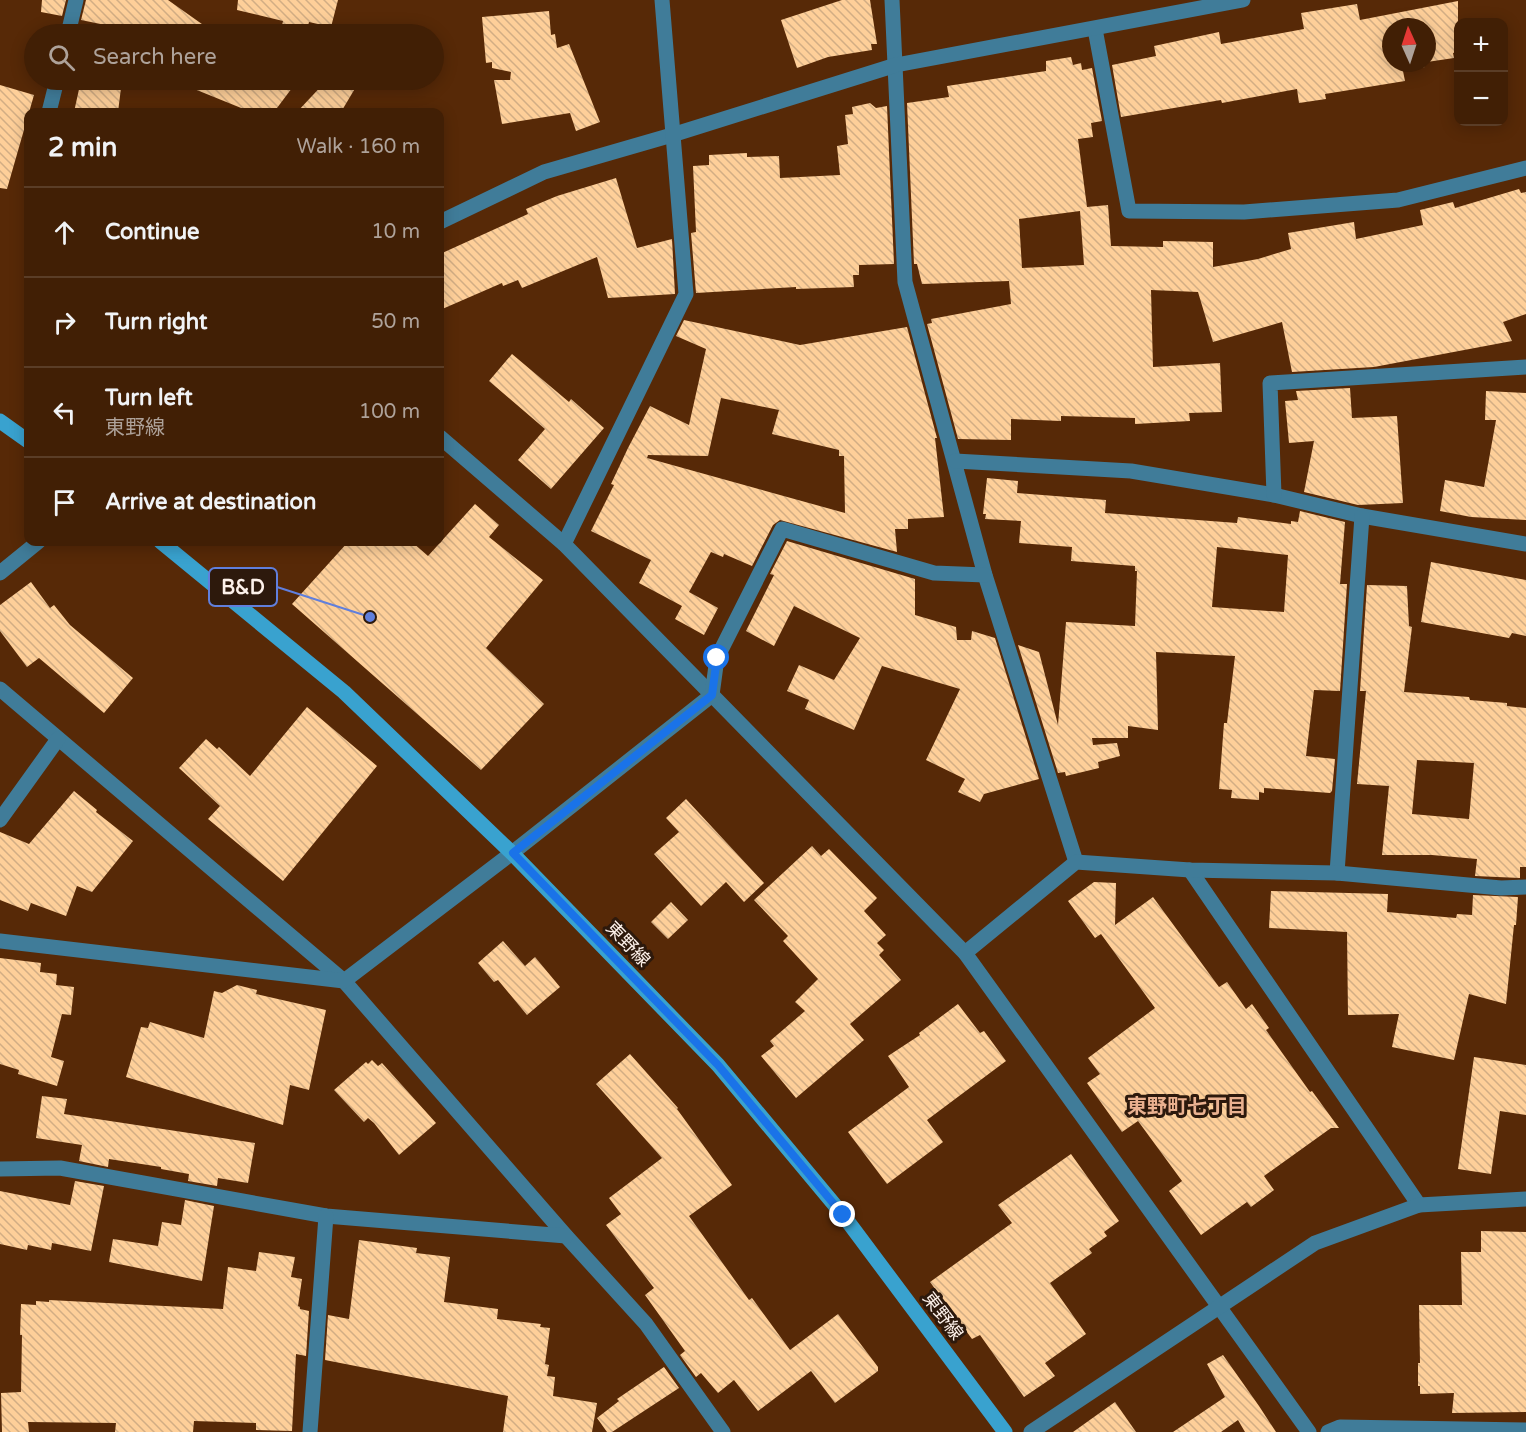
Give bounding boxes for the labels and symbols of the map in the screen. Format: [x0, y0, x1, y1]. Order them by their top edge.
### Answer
north arrow [1382, 18, 1436, 72]
callout: B&D [209, 568, 277, 606]
text: B&D [221, 576, 265, 600]
route start [703, 644, 729, 670]
street label: 東野線 [601, 917, 655, 971]
district label: 東野町七丁目 [1127, 1095, 1247, 1119]
route end [829, 1201, 855, 1227]
street label: 東野線 [918, 1288, 968, 1344]

